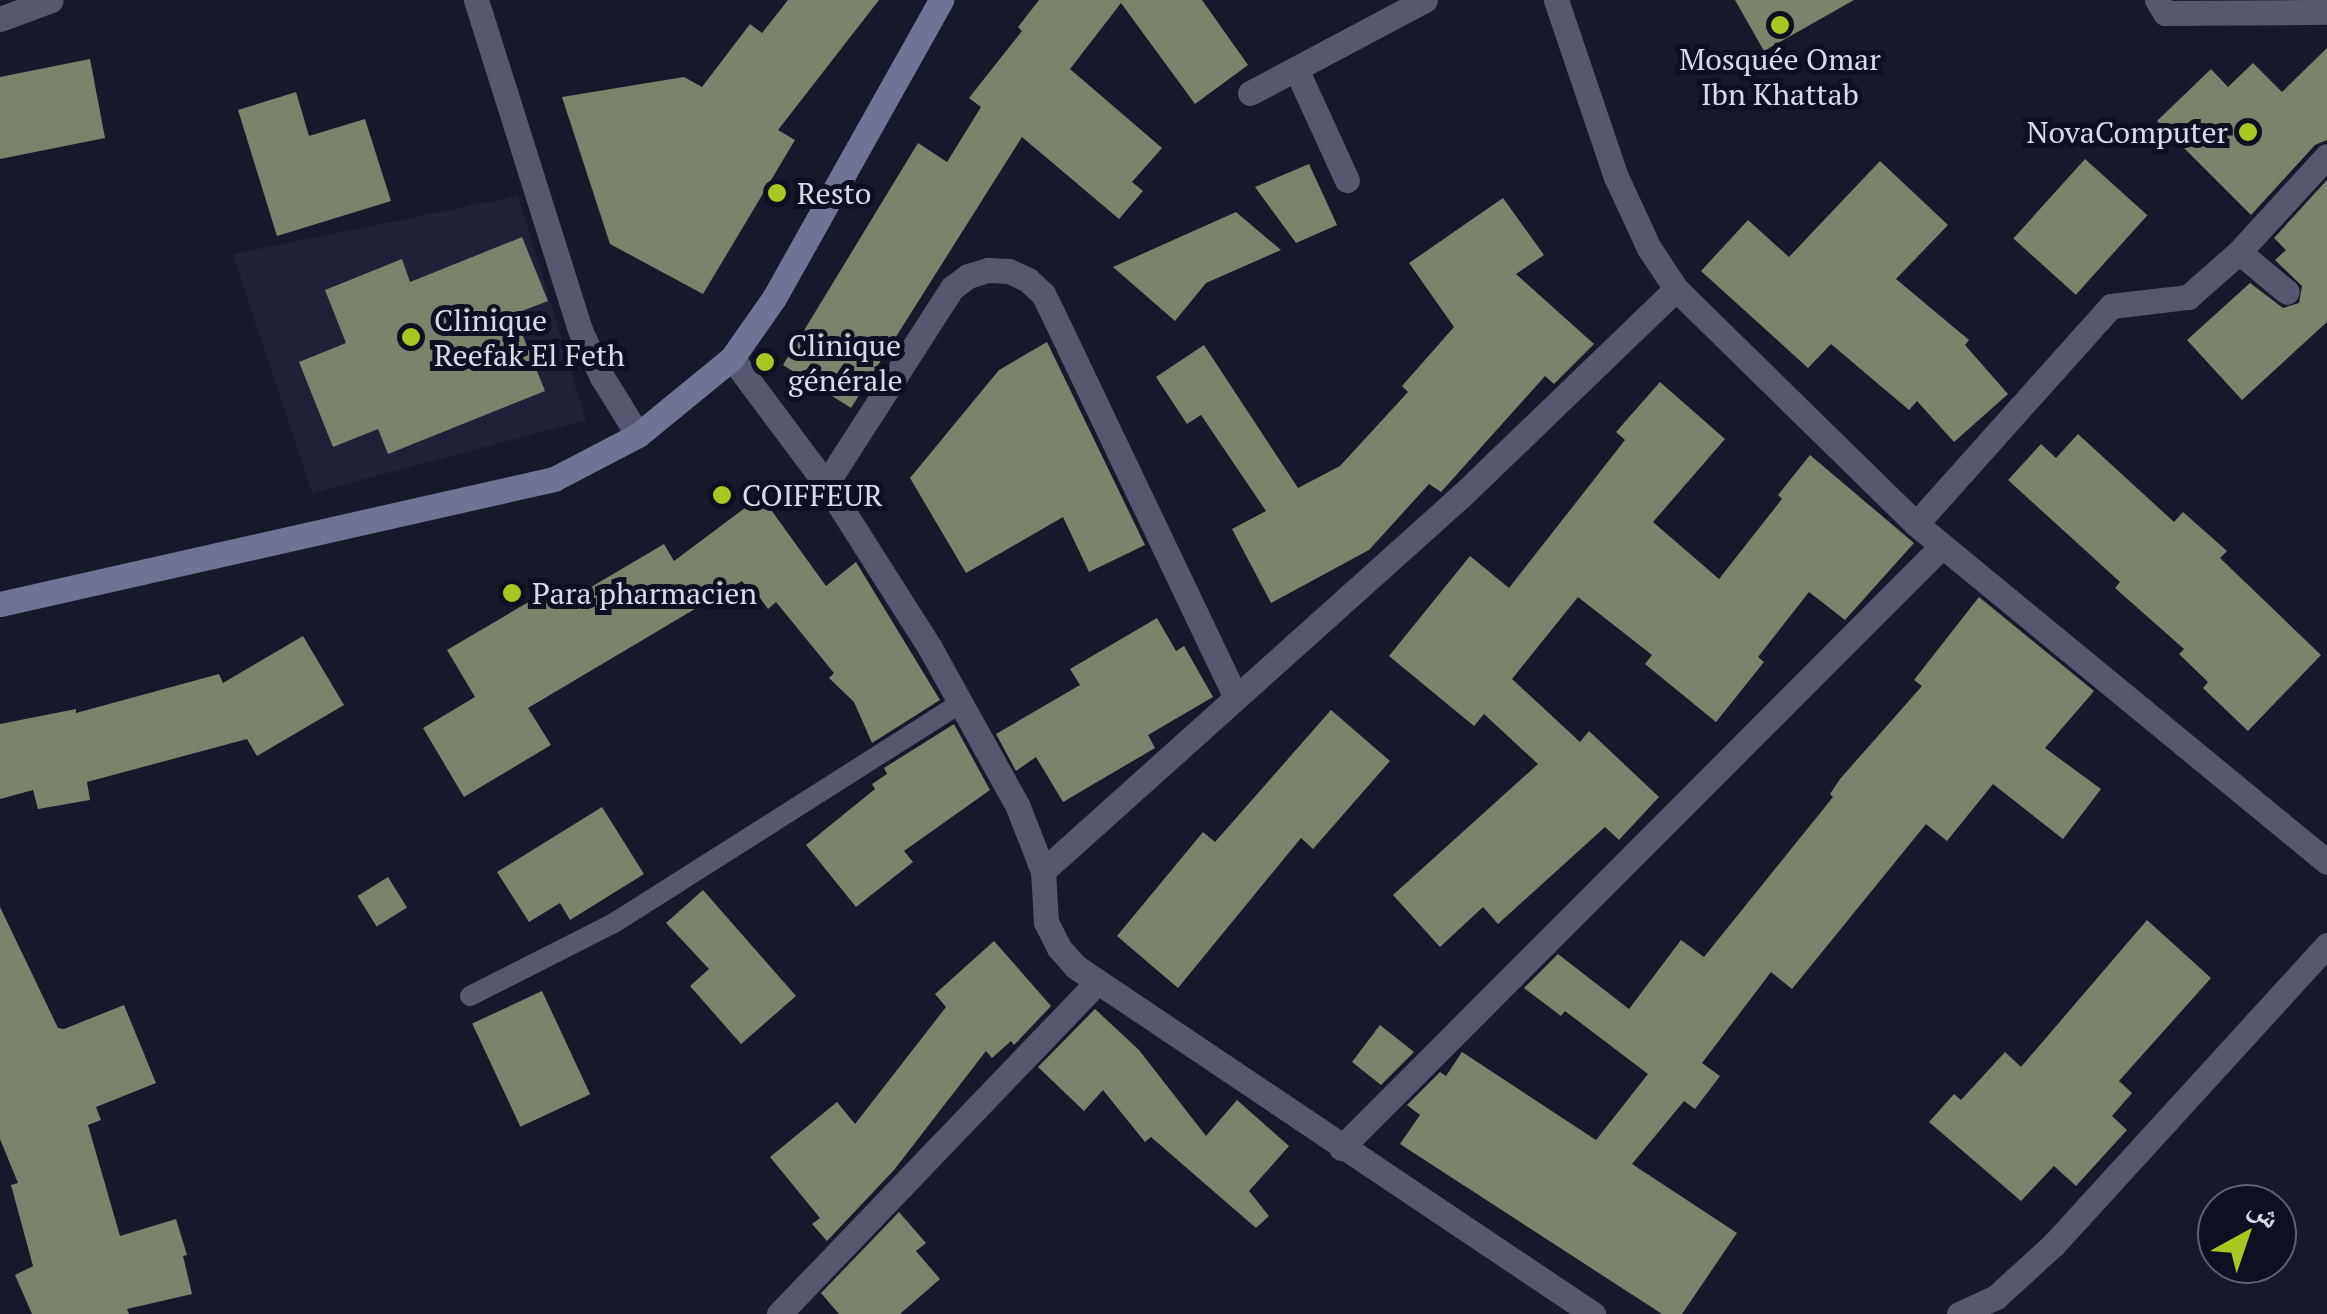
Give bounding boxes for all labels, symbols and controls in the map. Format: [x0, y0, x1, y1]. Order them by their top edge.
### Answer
marker: Mosquée Omar Ibn Khattab [1769, 14, 1791, 36]
place label: Mosquée Omar Ibn Khattab [1679, 41, 1881, 112]
place label: NovaComputer [2027, 114, 2228, 150]
marker: NovaComputer [2237, 121, 2259, 143]
place label: Resto [797, 175, 871, 211]
marker: Resto [766, 182, 788, 204]
place label: Clinique Reefak El Feth [434, 302, 625, 372]
marker: Clinique Reefak El Feth [398, 324, 424, 350]
place label: Clinique générale [788, 327, 903, 398]
marker: Clinique générale [752, 349, 778, 375]
place label: COIFFEUR [742, 477, 883, 513]
marker: COIFFEUR [711, 484, 733, 506]
place label: Para pharmacien [532, 575, 757, 611]
marker: Para pharmacien [501, 582, 523, 604]
north arrow [2197, 1184, 2297, 1284]
text: ش [2242, 1188, 2289, 1236]

